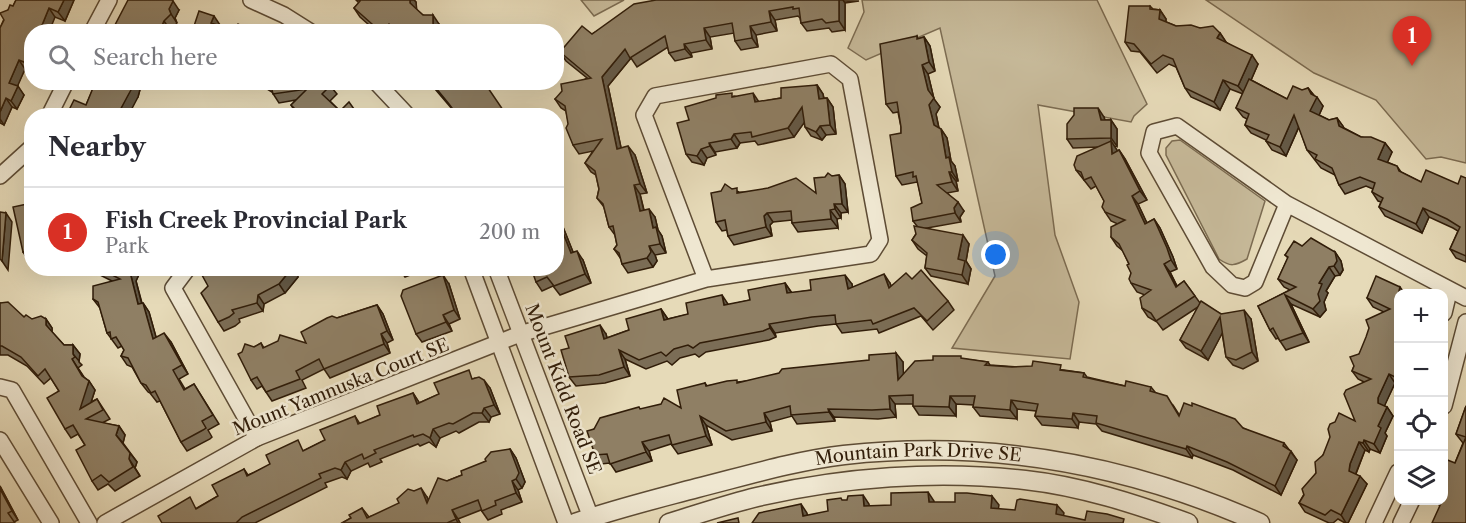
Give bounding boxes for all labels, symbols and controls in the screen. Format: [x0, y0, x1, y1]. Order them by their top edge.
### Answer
pin: 1 [1392, 16, 1432, 66]
search box [24, 24, 564, 90]
icon: search [45, 41, 78, 74]
text: Search here [93, 44, 218, 71]
text: Nearby [48, 131, 146, 163]
text: Fish Creek Provincial Park [105, 207, 407, 234]
text: 1 [63, 220, 72, 244]
text: 200 m [479, 220, 540, 244]
text: Park [105, 234, 148, 258]
your location [981, 240, 1010, 269]
map controls [1394, 289, 1448, 505]
button: + [1394, 289, 1448, 343]
street label: Mount Kidd Road SE [520, 301, 606, 477]
street label: Mount Yamnuska Court SE [230, 334, 452, 440]
button: − [1394, 343, 1448, 397]
button: locate [1394, 397, 1448, 451]
street label: Mountain Park Drive SE [813, 439, 1023, 470]
button: layers [1394, 451, 1448, 505]

